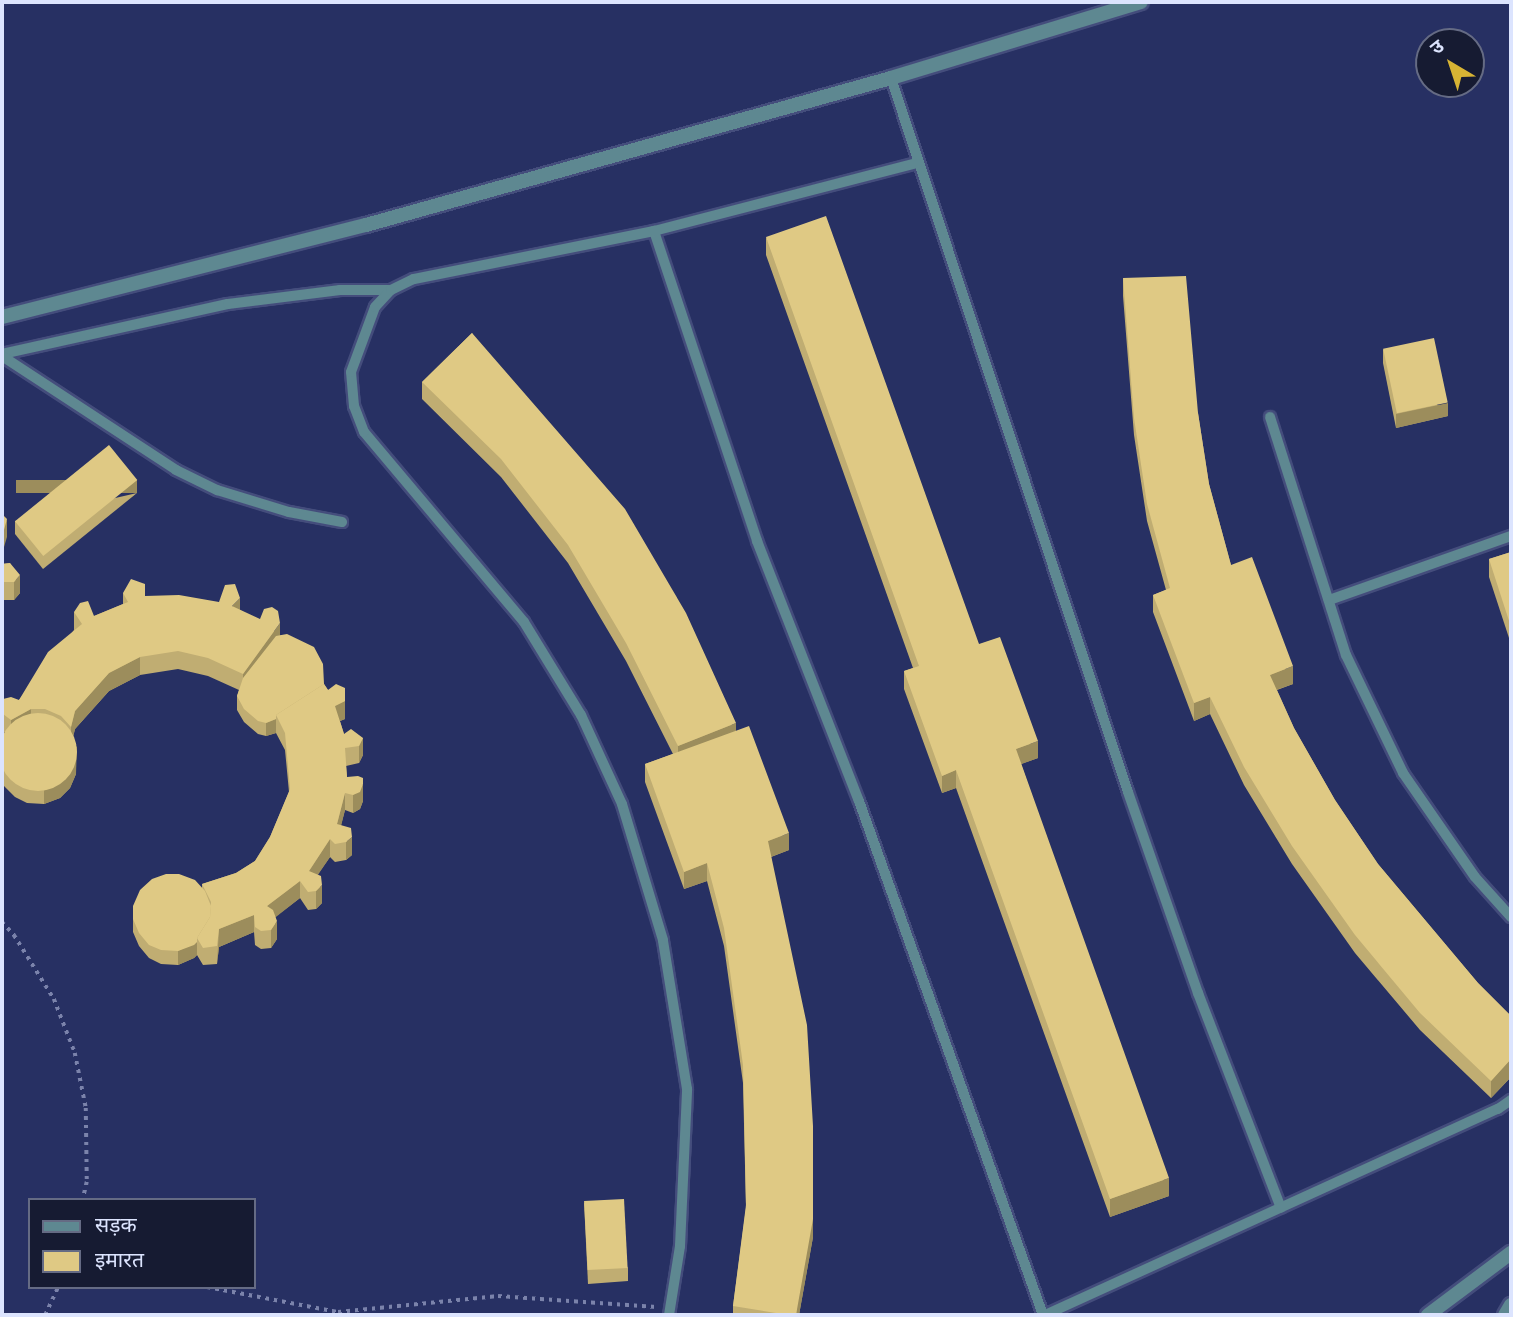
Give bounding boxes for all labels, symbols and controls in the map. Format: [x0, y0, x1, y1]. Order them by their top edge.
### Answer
north arrow [1415, 28, 1485, 98]
text: उ [1427, 37, 1448, 59]
legend [28, 1198, 256, 1289]
text: सड़क [95, 1215, 137, 1236]
text: इमारत [95, 1250, 144, 1271]

